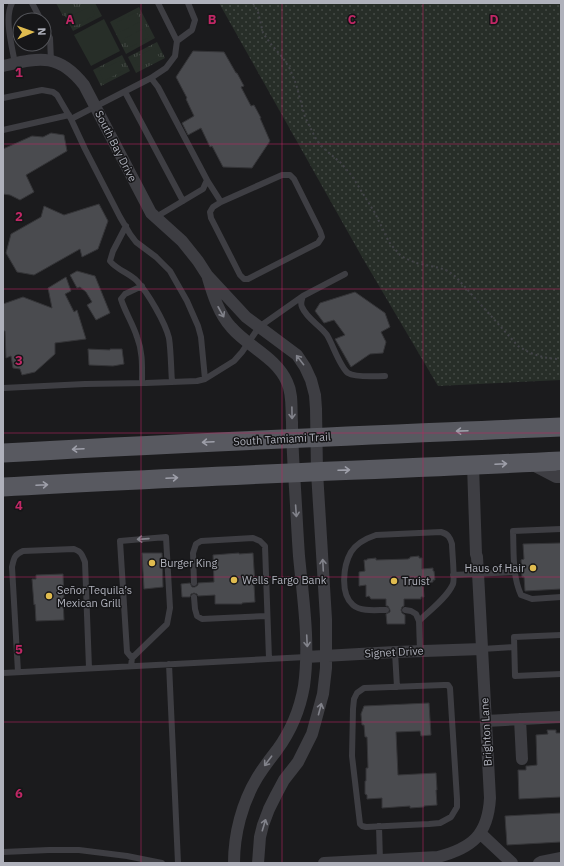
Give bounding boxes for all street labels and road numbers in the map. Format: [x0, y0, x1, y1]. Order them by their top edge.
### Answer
street label: South Bay Drive [92, 108, 140, 184]
street label: South Tamiami Trail [233, 429, 331, 449]
street label: Signet Drive [364, 643, 424, 661]
street label: Brighton Lane [477, 697, 495, 767]

